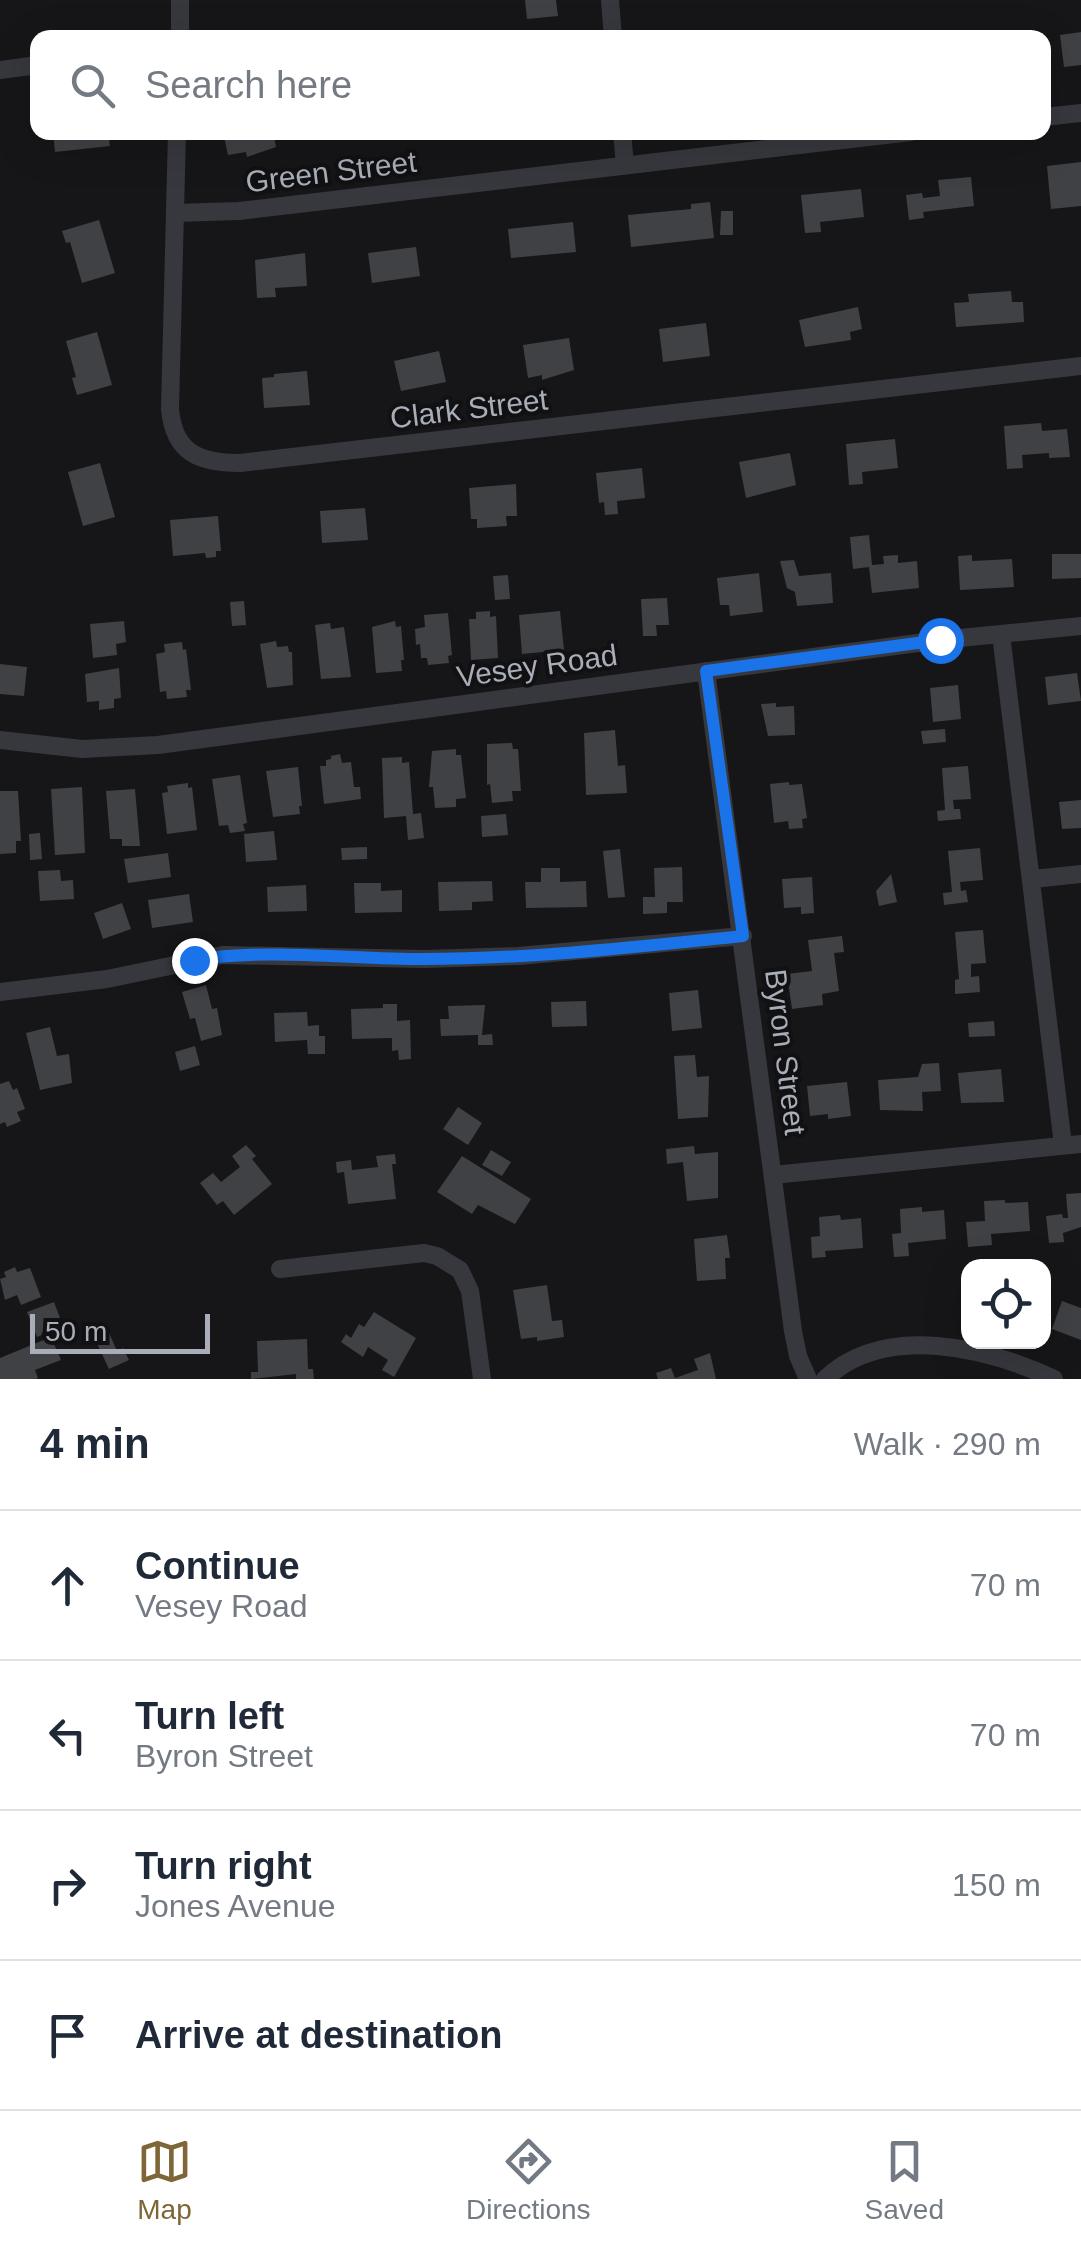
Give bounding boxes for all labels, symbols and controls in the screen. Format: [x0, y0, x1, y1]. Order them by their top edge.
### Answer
search box [30, 30, 1051, 140]
icon: search [65, 58, 120, 113]
text: Search here [145, 64, 352, 106]
street label: Green Street [244, 145, 419, 198]
street label: Clark Street [388, 382, 550, 435]
route start [918, 618, 964, 664]
street label: Vesey Road [455, 638, 619, 693]
route end [172, 938, 218, 984]
street label: Byron Street [759, 967, 812, 1137]
map controls [961, 1259, 1051, 1349]
button: locate [961, 1259, 1051, 1349]
scale bar [30, 1309, 210, 1354]
text: 50 m [45, 1316, 107, 1347]
text: 4 min [40, 1420, 150, 1467]
text: Walk · 290 m [854, 1426, 1041, 1462]
text: Continue [135, 1545, 300, 1587]
icon: ahead [40, 1558, 95, 1613]
text: 70 m [970, 1567, 1041, 1603]
text: Vesey Road [135, 1588, 308, 1624]
text: Turn left [135, 1695, 284, 1737]
icon: left [40, 1708, 95, 1763]
text: 70 m [970, 1717, 1041, 1753]
text: Byron Street [135, 1738, 313, 1774]
text: Turn right [135, 1845, 312, 1887]
icon: right [40, 1858, 95, 1913]
text: 150 m [952, 1867, 1041, 1903]
text: Jones Avenue [135, 1888, 335, 1924]
icon: arrive [40, 2008, 95, 2063]
text: Arrive at destination [135, 2014, 502, 2056]
tab: Map [137, 2134, 192, 2226]
tab: Directions [466, 2134, 591, 2226]
tab: Saved [865, 2134, 944, 2226]

